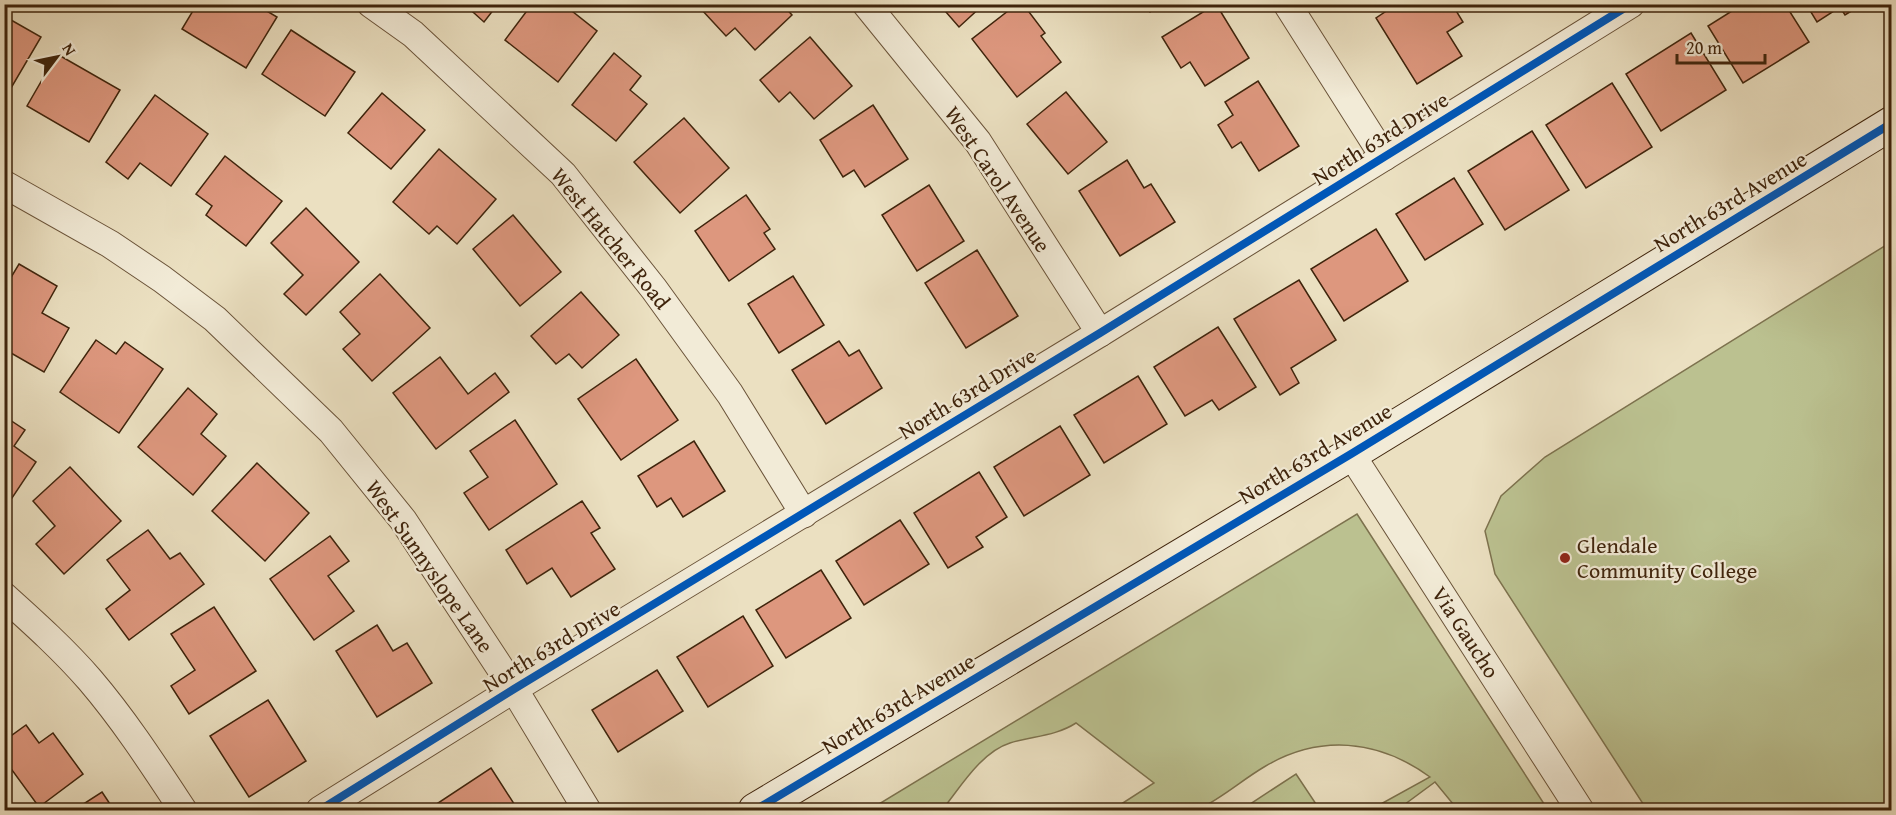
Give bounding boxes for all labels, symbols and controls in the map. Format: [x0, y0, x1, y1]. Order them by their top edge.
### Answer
north arrow [27, 27, 87, 87]
scale bar [1677, 27, 1766, 65]
text: 20 m [1686, 34, 1722, 61]
text: N [57, 38, 83, 60]
street label: North 63rd Drive [1306, 83, 1454, 193]
street label: West Carol Avenue [937, 99, 1059, 259]
street label: North 63rd Avenue [1647, 143, 1813, 259]
street label: West Hatcher Road [544, 160, 678, 316]
street label: North 63rd Drive [892, 339, 1042, 447]
street label: North 63rd Avenue [1232, 395, 1398, 511]
street label: West Sunnyslope Lane [358, 473, 502, 659]
place label: Glendale Community College [1577, 529, 1757, 586]
marker: Glendale Community College [1558, 551, 1572, 565]
street label: Via Gaucho [1424, 580, 1508, 684]
street label: North 63rd Drive [476, 592, 626, 700]
street label: North 63rd Avenue [815, 645, 981, 761]

